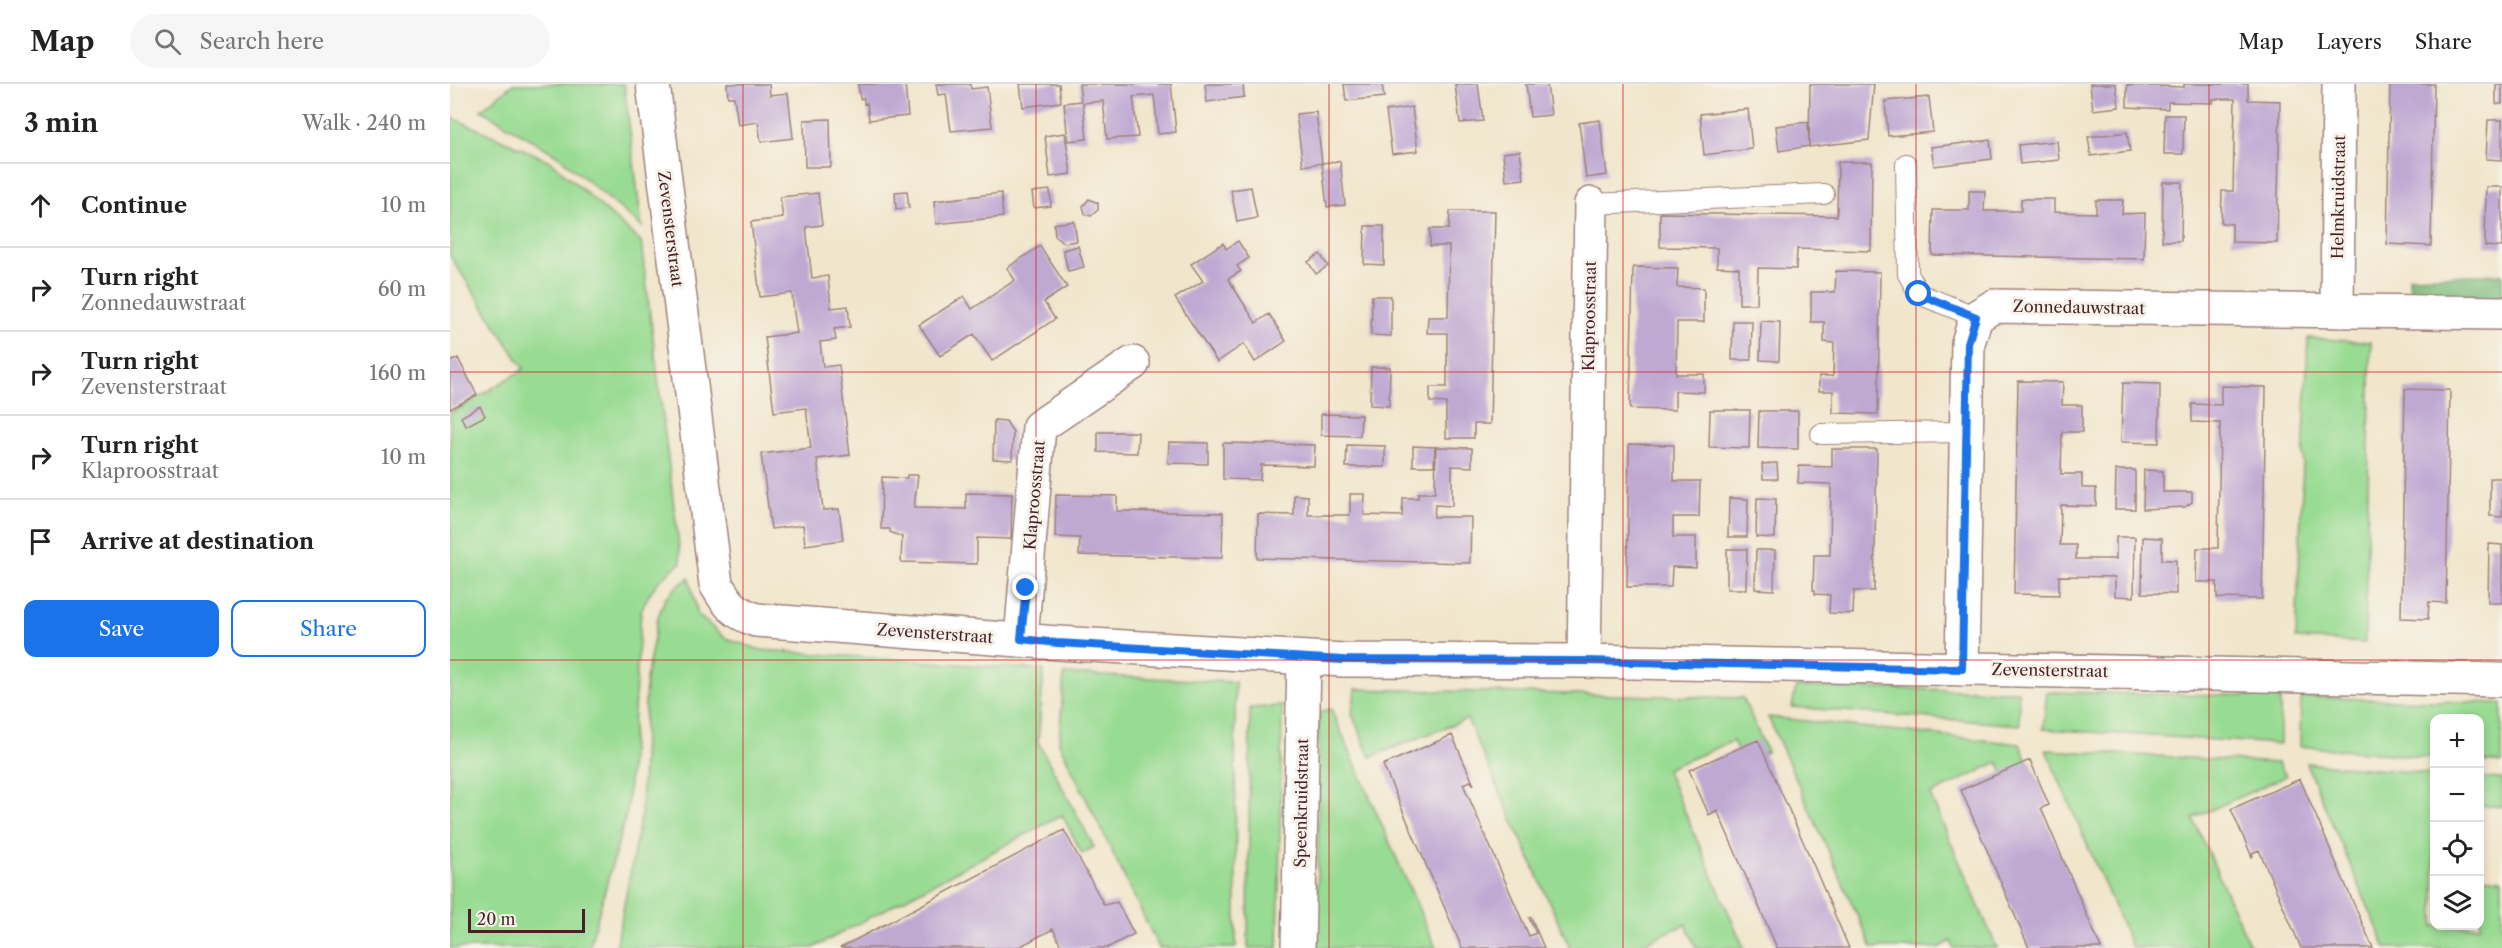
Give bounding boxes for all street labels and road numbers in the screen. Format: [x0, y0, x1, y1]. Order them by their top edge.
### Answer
street label: Helmkruidstraat [2327, 134, 2349, 259]
street label: Zevensterstraat [654, 170, 688, 288]
street label: Klaproosstraat [1578, 260, 1600, 371]
street label: Zonnedauwstraat [2013, 296, 2146, 318]
street label: Klaproosstraat [1019, 439, 1049, 551]
street label: Zevensterstraat [876, 619, 994, 647]
street label: Zevensterstraat [1992, 659, 2109, 681]
street label: Speenkruidstraat [1290, 738, 1312, 868]

